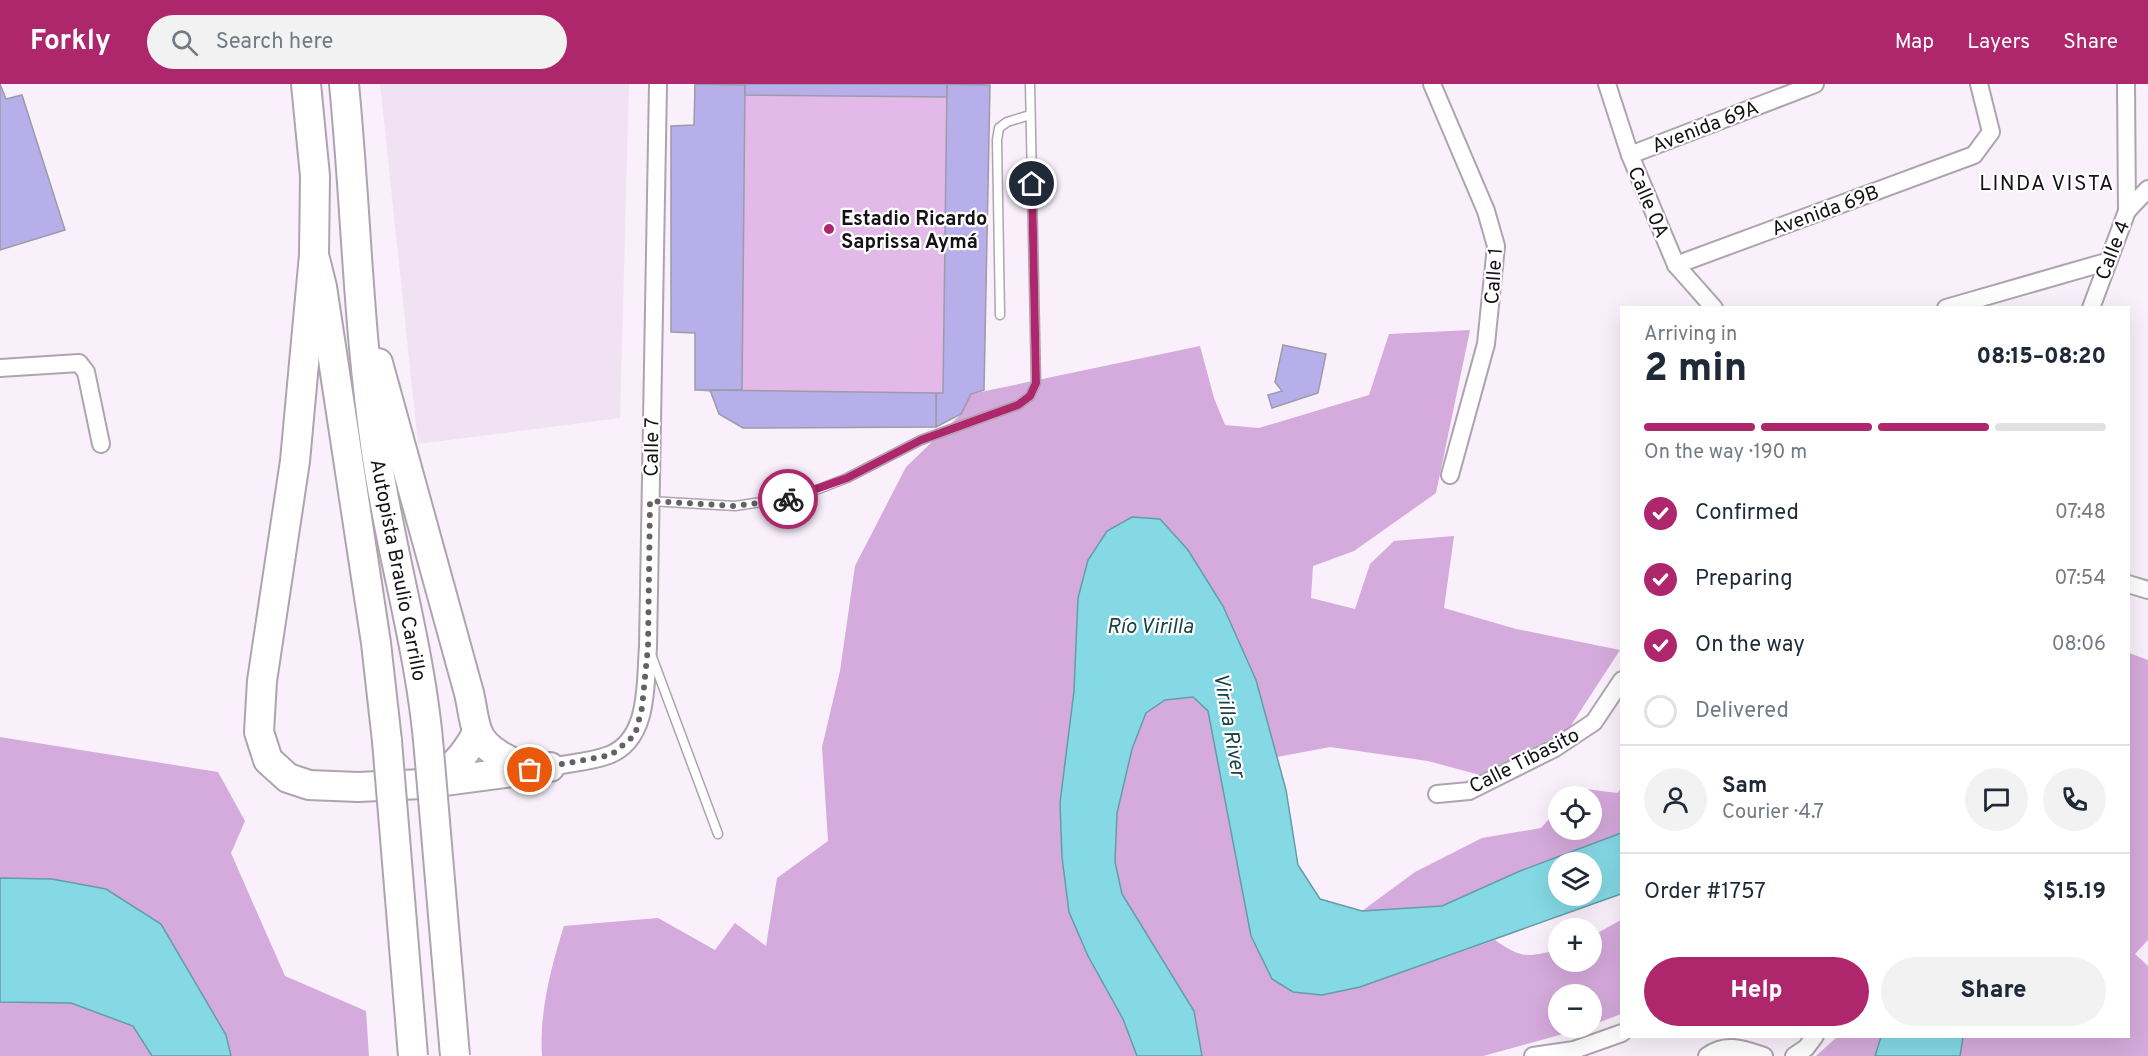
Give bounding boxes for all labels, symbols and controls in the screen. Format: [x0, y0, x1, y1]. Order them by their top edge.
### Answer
search box [147, 15, 567, 69]
text: Forkly [30, 24, 111, 60]
icon: search [168, 26, 201, 59]
text: Search here [216, 29, 333, 56]
text: Map [1895, 29, 1934, 56]
text: Layers [1967, 29, 2030, 56]
text: Share [2063, 29, 2118, 56]
street label: Avenida 69A [1649, 96, 1763, 160]
pin [1006, 158, 1057, 209]
street label: Calle 0A [1620, 163, 1674, 242]
icon: home [1015, 167, 1048, 200]
district label: LINDA VISTA [1979, 171, 2115, 198]
street label: Avenida 69B [1768, 180, 1883, 243]
place label: Estadio Ricardo Saprissa Aymá [841, 207, 987, 256]
street label: Calle 4 [2091, 217, 2137, 284]
marker: Estadio Ricardo Saprissa Aymá [822, 222, 836, 236]
street label: Calle 1 [1480, 247, 1510, 305]
text: Arriving in [1644, 322, 1737, 348]
text: 08:15–08:20 [1977, 344, 2106, 371]
text: 2 min [1644, 346, 1747, 395]
street label: Calle 7 [639, 417, 667, 477]
text: On the way · 190 m [1644, 440, 1807, 466]
street label: Autopista Braulio Carrillo [363, 457, 431, 684]
courier [758, 469, 818, 529]
icon: bike [772, 483, 805, 516]
icon: check [1644, 497, 1677, 530]
text: Confirmed [1695, 500, 1799, 527]
text: 07:48 [2055, 500, 2106, 526]
icon: check [1644, 563, 1677, 596]
text: Preparing [1695, 566, 1793, 593]
text: 07:54 [2054, 566, 2106, 592]
water label: Río Virilla [1107, 614, 1193, 641]
icon: check [1644, 629, 1677, 662]
text: On the way [1695, 632, 1805, 659]
text: 08:06 [2052, 632, 2106, 658]
water label: Virilla River [1206, 671, 1251, 781]
text: Delivered [1695, 698, 1789, 725]
street label: Calle Tibasito [1465, 723, 1584, 801]
pin [504, 744, 555, 795]
icon: bag [513, 753, 546, 786]
button: person [1644, 768, 1707, 831]
button: chat [1965, 768, 2028, 831]
button: phone [2043, 768, 2106, 831]
text: Sam [1722, 773, 1767, 800]
map controls [1548, 786, 1602, 1038]
button: locate [1548, 786, 1602, 840]
text: Courier · 4.7 [1722, 800, 1824, 826]
button: layers [1548, 852, 1602, 906]
text: Order #1757 [1644, 879, 1766, 906]
text: $15.19 [2043, 879, 2106, 906]
button: + [1548, 918, 1602, 972]
button: Help [1644, 957, 1869, 1026]
button: Share [1881, 957, 2106, 1026]
button: − [1548, 984, 1602, 1038]

